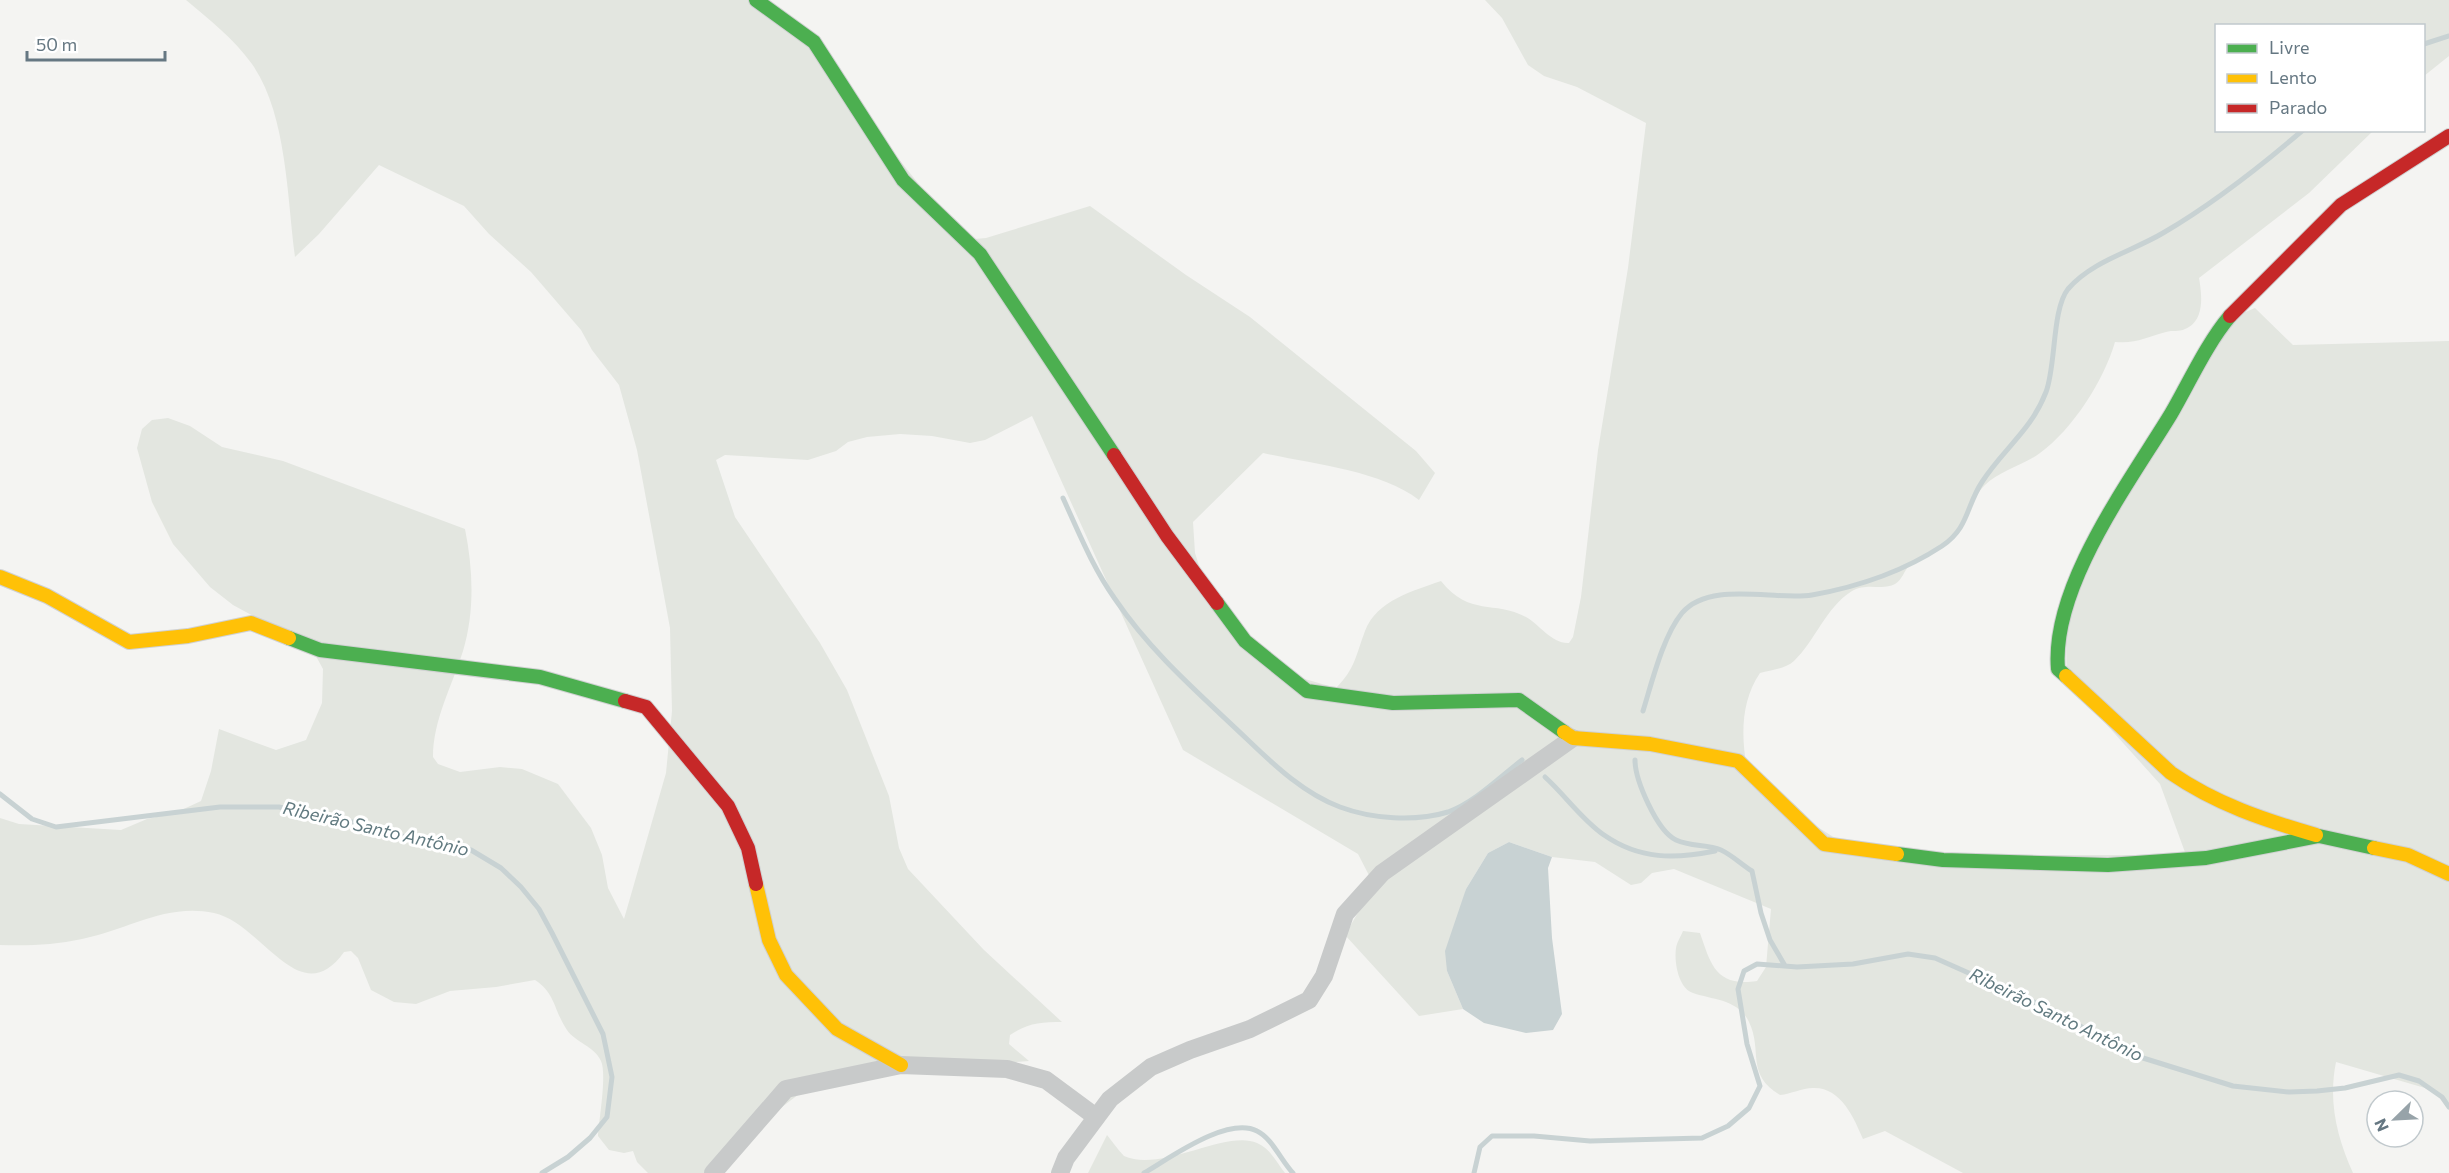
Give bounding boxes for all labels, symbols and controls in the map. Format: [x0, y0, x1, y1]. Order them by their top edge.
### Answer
scale bar [27, 24, 165, 62]
legend [2215, 24, 2425, 132]
text: 50 m [36, 33, 77, 55]
text: Livre [2269, 36, 2310, 58]
text: Lento [2269, 66, 2317, 88]
text: Parado [2269, 96, 2327, 118]
water label: Ribeirão Santo Antônio [281, 796, 471, 860]
water label: Ribeirão Santo Antônio [1966, 963, 2147, 1066]
north arrow [2365, 1089, 2425, 1149]
text: N [2370, 1116, 2392, 1135]

